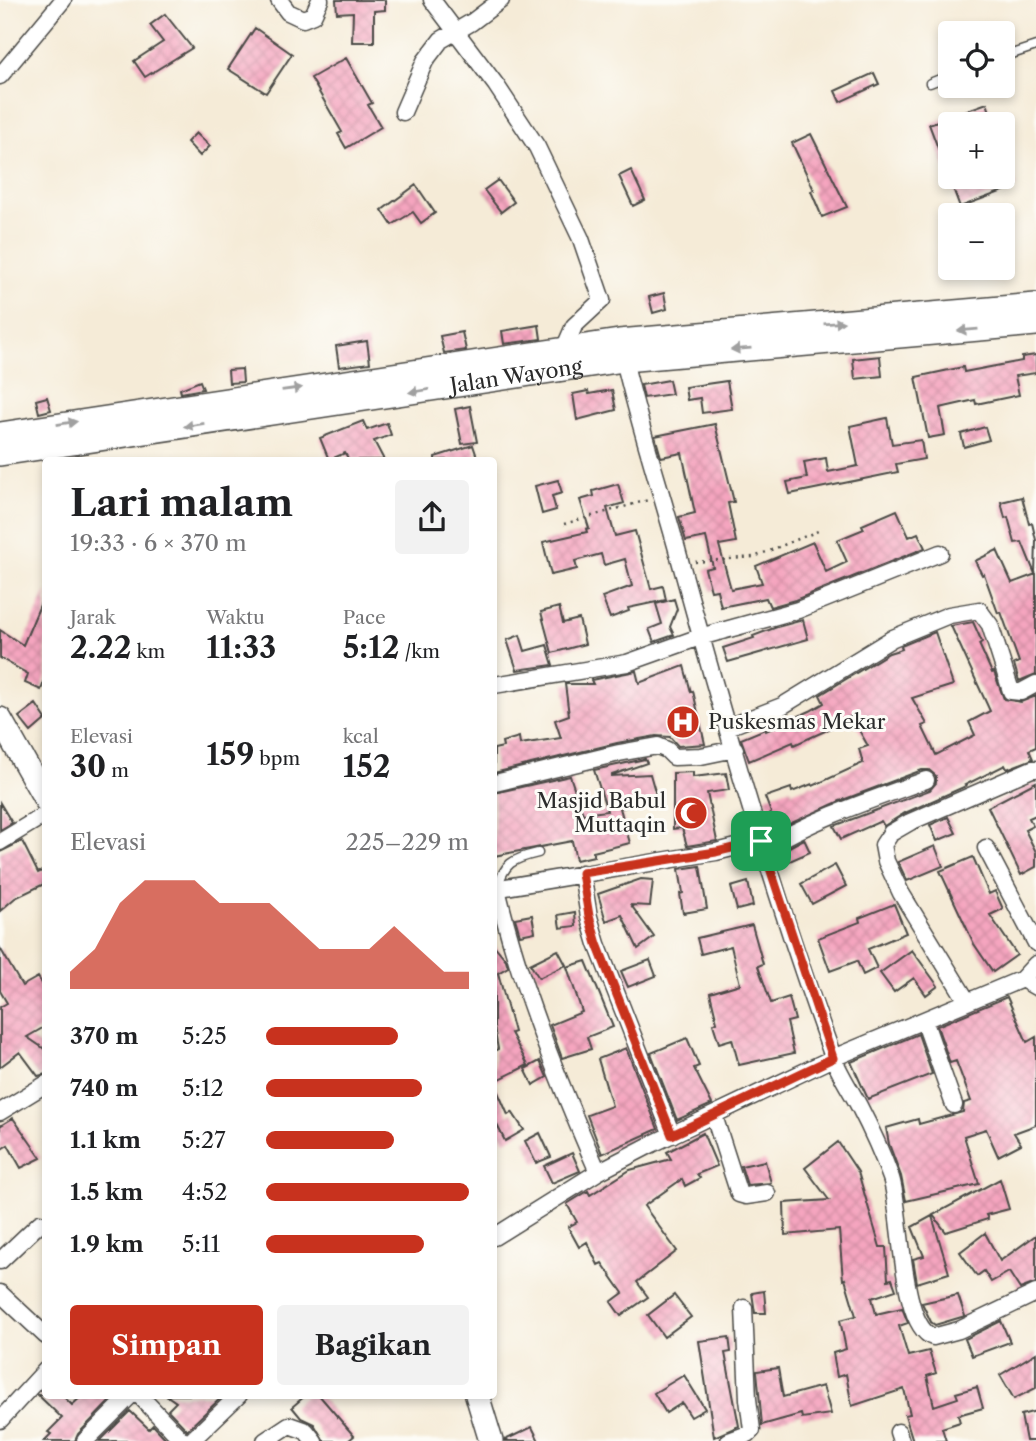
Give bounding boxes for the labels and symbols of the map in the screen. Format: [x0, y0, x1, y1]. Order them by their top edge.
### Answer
one-way arrow [823, 317, 845, 328]
one-way arrow [957, 325, 979, 336]
one-way arrow [730, 344, 752, 355]
street label: Jalan Wayong [445, 353, 585, 398]
one-way arrow [282, 384, 304, 395]
one-way arrow [408, 385, 430, 396]
one-way arrow [57, 417, 79, 428]
one-way arrow [183, 419, 205, 430]
hospital icon: Puskesmas Mekar [664, 703, 702, 741]
place label: Puskesmas Mekar [708, 709, 886, 734]
place label: Masjid Babul Muttaqin [536, 788, 666, 837]
mosque icon: Masjid Babul Muttaqin [672, 794, 710, 832]
pin [731, 811, 791, 871]

